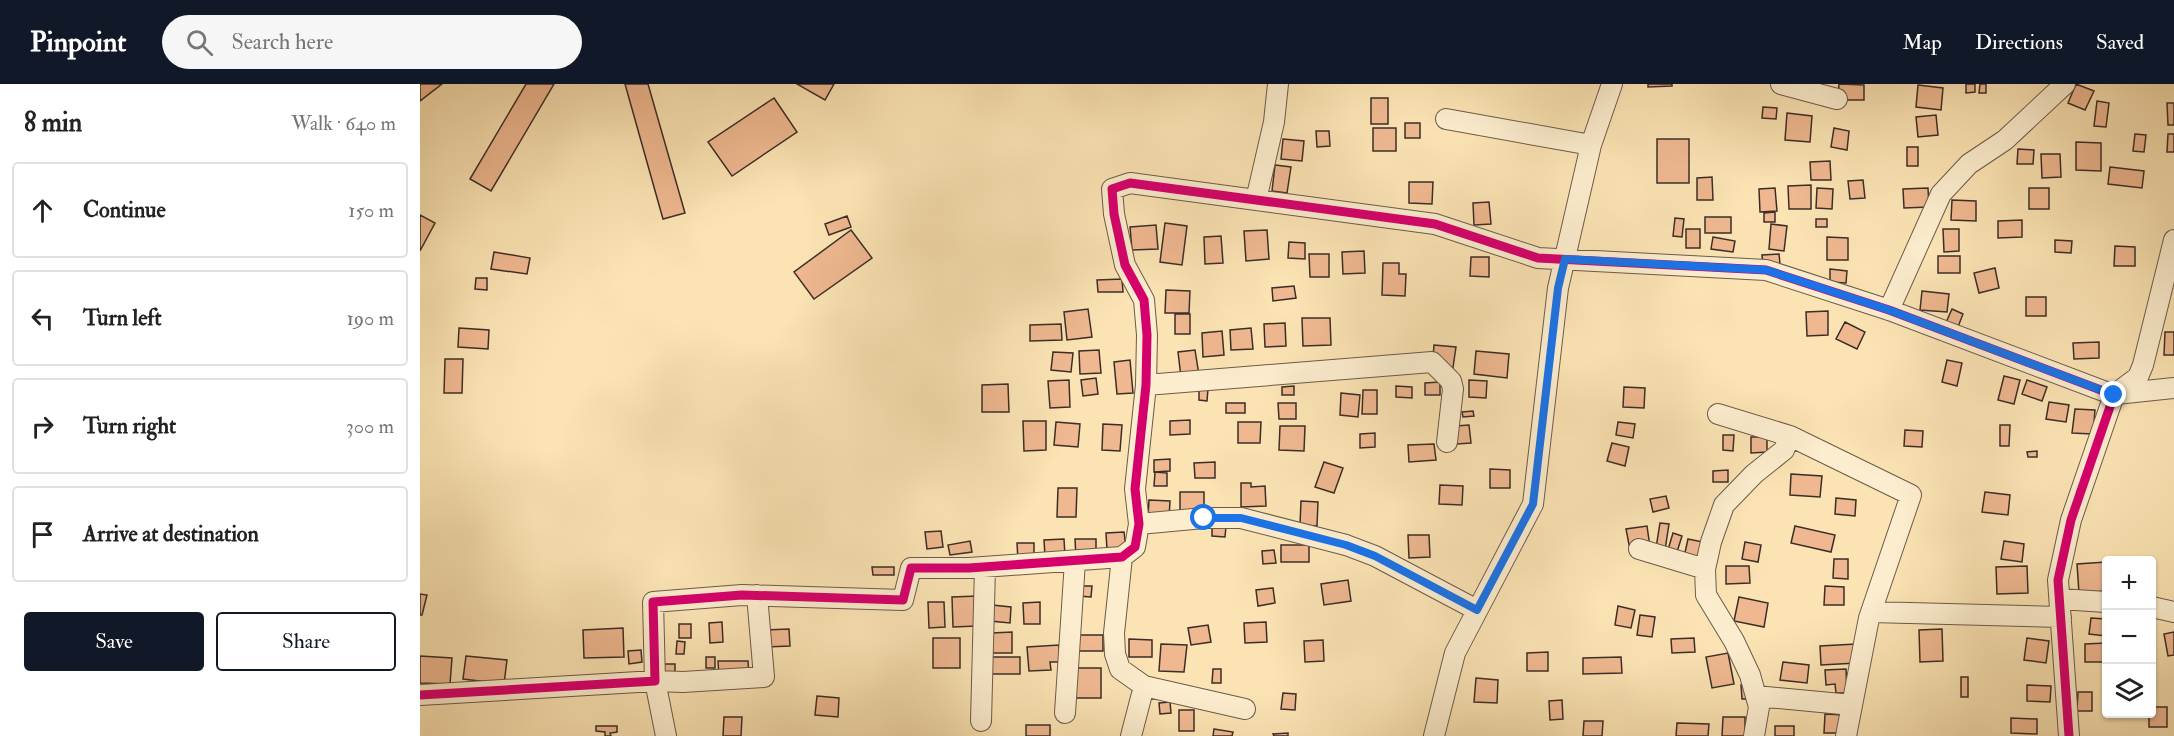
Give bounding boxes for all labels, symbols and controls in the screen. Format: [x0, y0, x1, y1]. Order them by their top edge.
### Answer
search box [162, 15, 582, 69]
text: Pinpoint [30, 25, 126, 60]
icon: search [183, 26, 216, 59]
text: Search here [231, 28, 333, 56]
text: Map [1902, 29, 1942, 56]
text: Directions [1975, 29, 2063, 56]
text: Saved [2096, 29, 2144, 56]
text: 8 min [24, 107, 82, 139]
text: Walk · 640 m [291, 111, 396, 136]
icon: ahead [26, 194, 59, 227]
text: Continue [83, 196, 166, 224]
text: 150 m [348, 198, 394, 223]
icon: left [26, 302, 59, 335]
text: Turn left [83, 304, 162, 332]
text: 190 m [347, 306, 394, 331]
route end [2100, 381, 2126, 407]
icon: right [26, 410, 59, 443]
text: Turn right [83, 412, 176, 440]
text: 300 m [346, 414, 394, 439]
route start [1190, 504, 1216, 530]
icon: arrive [26, 518, 59, 551]
text: Arrive at destination [83, 520, 259, 548]
map controls [2102, 556, 2156, 718]
button: + [2102, 556, 2156, 610]
button: − [2102, 610, 2156, 664]
button: Save [24, 612, 204, 671]
button: Share [216, 612, 396, 671]
button: layers [2102, 664, 2156, 718]

